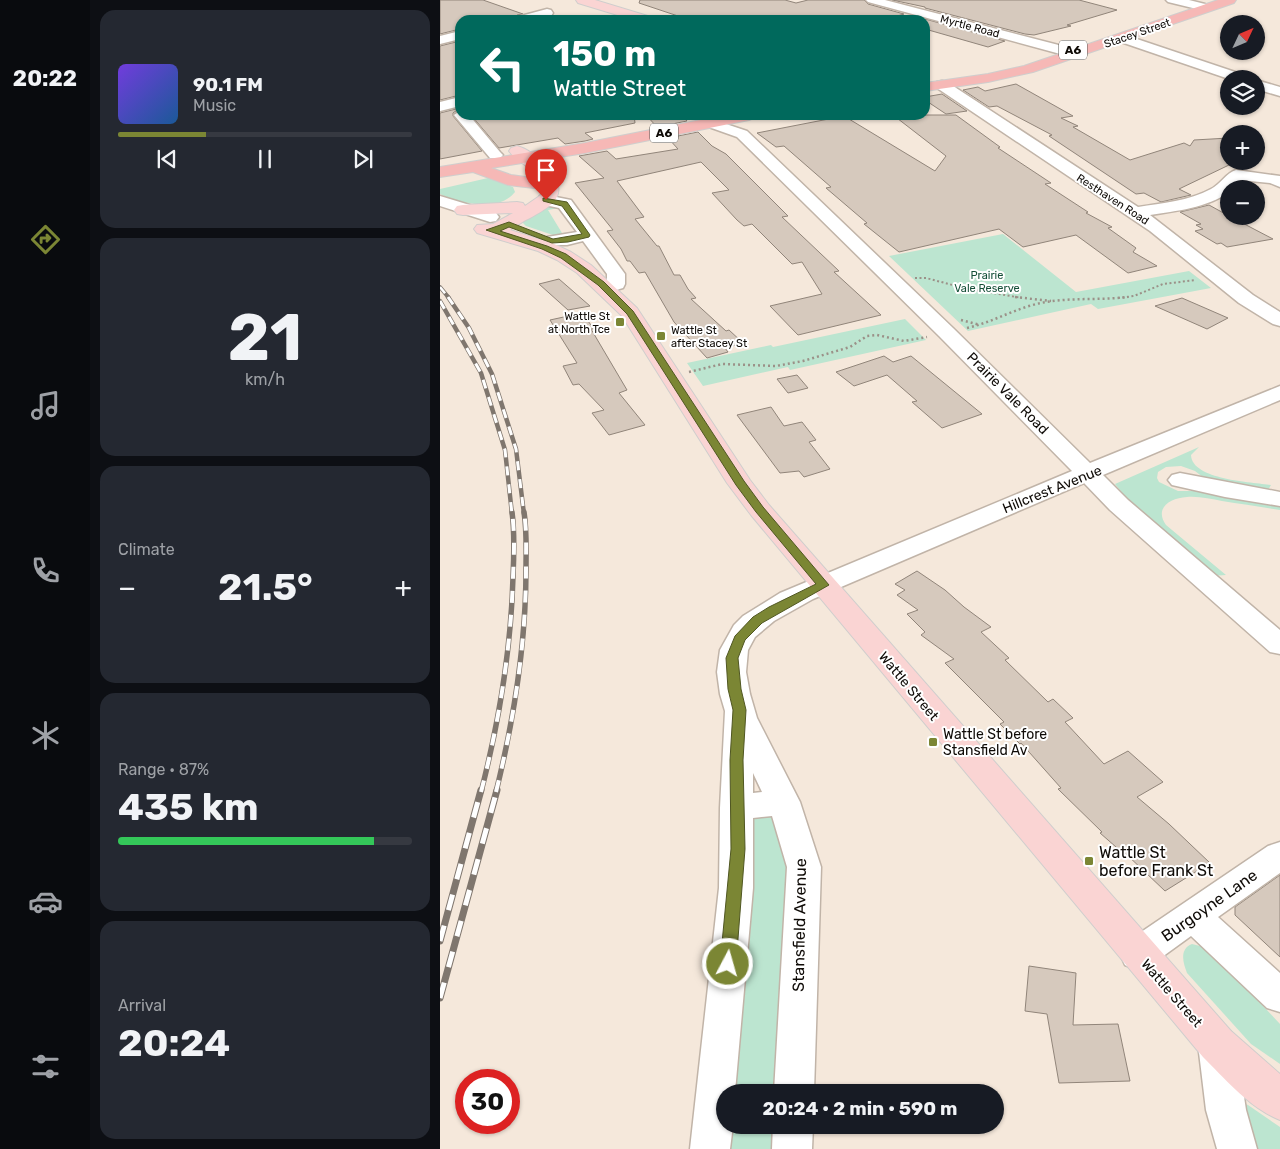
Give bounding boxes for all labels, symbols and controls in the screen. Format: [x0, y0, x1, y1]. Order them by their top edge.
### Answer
street label: Myrtle Road [939, 12, 1001, 41]
north arrow [1220, 15, 1265, 60]
map controls [1220, 15, 1265, 225]
street label: Stacey Street [1102, 16, 1173, 51]
text: 150 m [553, 33, 656, 75]
icon: left [470, 35, 535, 100]
road number: A6 [1059, 40, 1087, 60]
text: 20:22 [13, 65, 77, 92]
button: layers [1220, 70, 1265, 115]
text: 90.1 FM [193, 73, 263, 96]
text: Wattle Street [553, 75, 686, 102]
text: Music [193, 96, 236, 115]
road number: A6 [650, 124, 678, 142]
button: + [1220, 125, 1265, 170]
icon: previous [153, 145, 181, 173]
icon: pause [251, 145, 279, 173]
icon: next [349, 145, 377, 173]
pin [525, 149, 567, 200]
icon: arrive [532, 156, 560, 184]
street label: Resthaven Road [1074, 171, 1151, 228]
button: − [1220, 180, 1265, 225]
icon: directions [28, 222, 63, 257]
park label: Prairie Vale Reserve [954, 269, 1020, 295]
text: 21 [228, 299, 302, 376]
place label: Wattle St at North Tce [548, 310, 611, 336]
marker: Wattle St at North Tce [614, 316, 626, 328]
place label: Wattle St after Stacey St [671, 324, 748, 350]
marker: Wattle St after Stacey St [655, 330, 667, 342]
street label: Prairie Vale Road [963, 349, 1052, 438]
text: km/h [245, 370, 285, 389]
icon: music [28, 388, 63, 423]
street label: Hillcrest Avenue [1000, 462, 1104, 517]
text: Climate [118, 540, 175, 559]
icon: phone [28, 553, 63, 588]
text: 21.5° [218, 564, 313, 610]
text: − [118, 571, 136, 604]
text: + [395, 571, 412, 604]
street label: Wattle Street [875, 648, 943, 725]
icon: climate [28, 718, 63, 753]
place label: Wattle St before Stansfield Av [943, 726, 1047, 759]
marker: Wattle St before Stansfield Av [927, 736, 939, 748]
text: Range · 87% [118, 760, 209, 779]
text: 435 km [118, 784, 259, 830]
place label: Wattle St before Frank St [1099, 843, 1213, 880]
marker: Wattle St before Frank St [1083, 855, 1095, 867]
street label: Stansfield Avenue [789, 858, 810, 992]
street label: Burgoyne Lane [1158, 865, 1261, 945]
icon: car [28, 884, 63, 919]
position arrow [701, 937, 753, 989]
street label: Wattle Street [1137, 956, 1206, 1031]
text: Arrival [118, 996, 166, 1015]
text: 20:24 [118, 1020, 230, 1066]
icon: filters [28, 1049, 63, 1084]
speed limit sign: 30 [455, 1069, 520, 1134]
text: 20:24 · 2 min · 590 m [762, 1097, 958, 1120]

